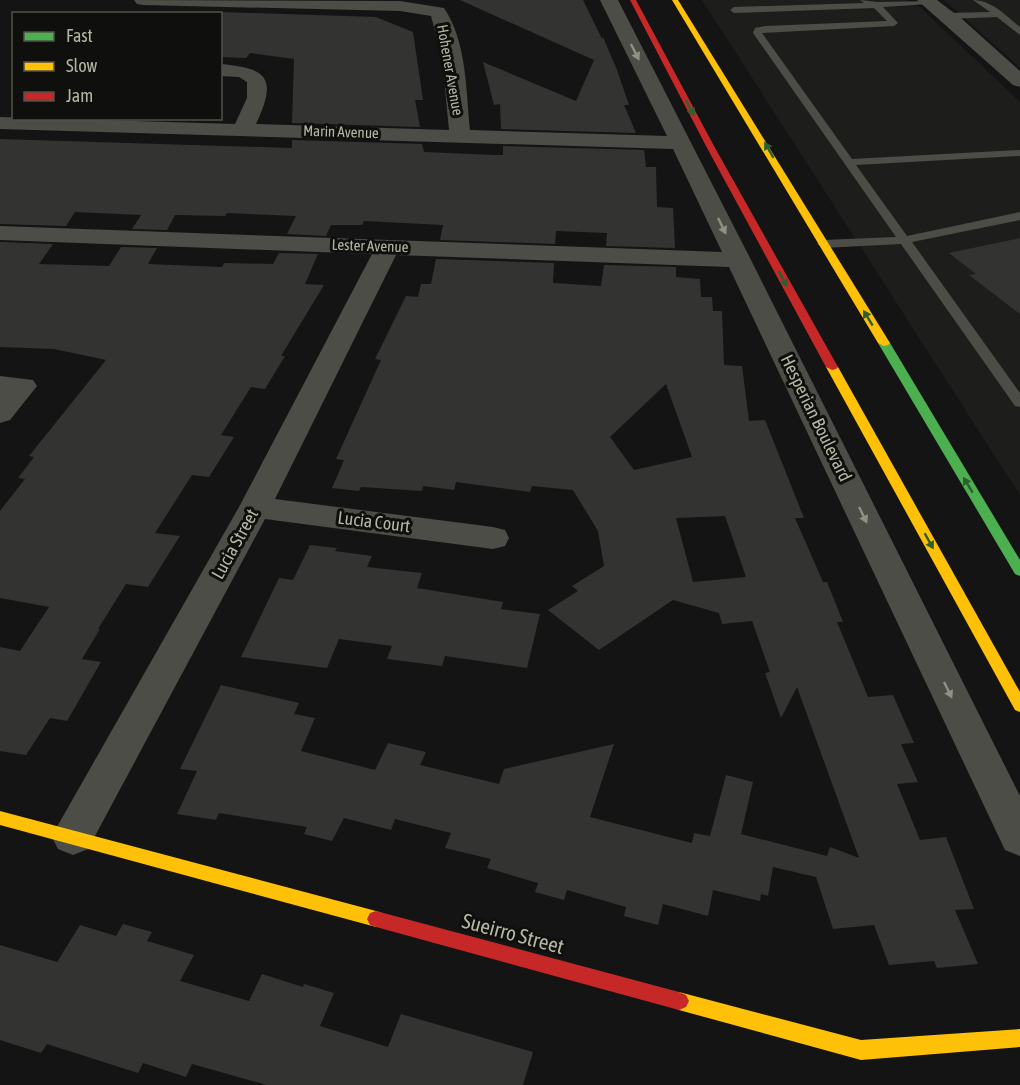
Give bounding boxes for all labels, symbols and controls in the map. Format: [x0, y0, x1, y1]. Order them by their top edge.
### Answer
legend [12, 12, 222, 120]
street label: Hohener Avenue [434, 23, 467, 117]
text: Fast [66, 25, 93, 46]
one-way arrow [630, 44, 640, 61]
text: Slow [66, 55, 97, 76]
text: Jam [66, 85, 93, 106]
one-way arrow [685, 99, 695, 116]
street label: Marin Avenue [303, 122, 379, 141]
one-way arrow [764, 142, 775, 158]
one-way arrow [718, 218, 727, 235]
street label: Lester Avenue [331, 236, 409, 255]
one-way arrow [778, 270, 788, 287]
one-way arrow [862, 310, 873, 326]
street label: Hesperian Boulevard [777, 351, 856, 485]
one-way arrow [963, 477, 974, 493]
street label: Lucia Street [207, 505, 262, 582]
street label: Lucia Court [337, 507, 412, 536]
one-way arrow [858, 507, 868, 524]
one-way arrow [923, 533, 934, 549]
one-way arrow [944, 682, 953, 699]
street label: Sueirro Street [460, 908, 567, 958]

